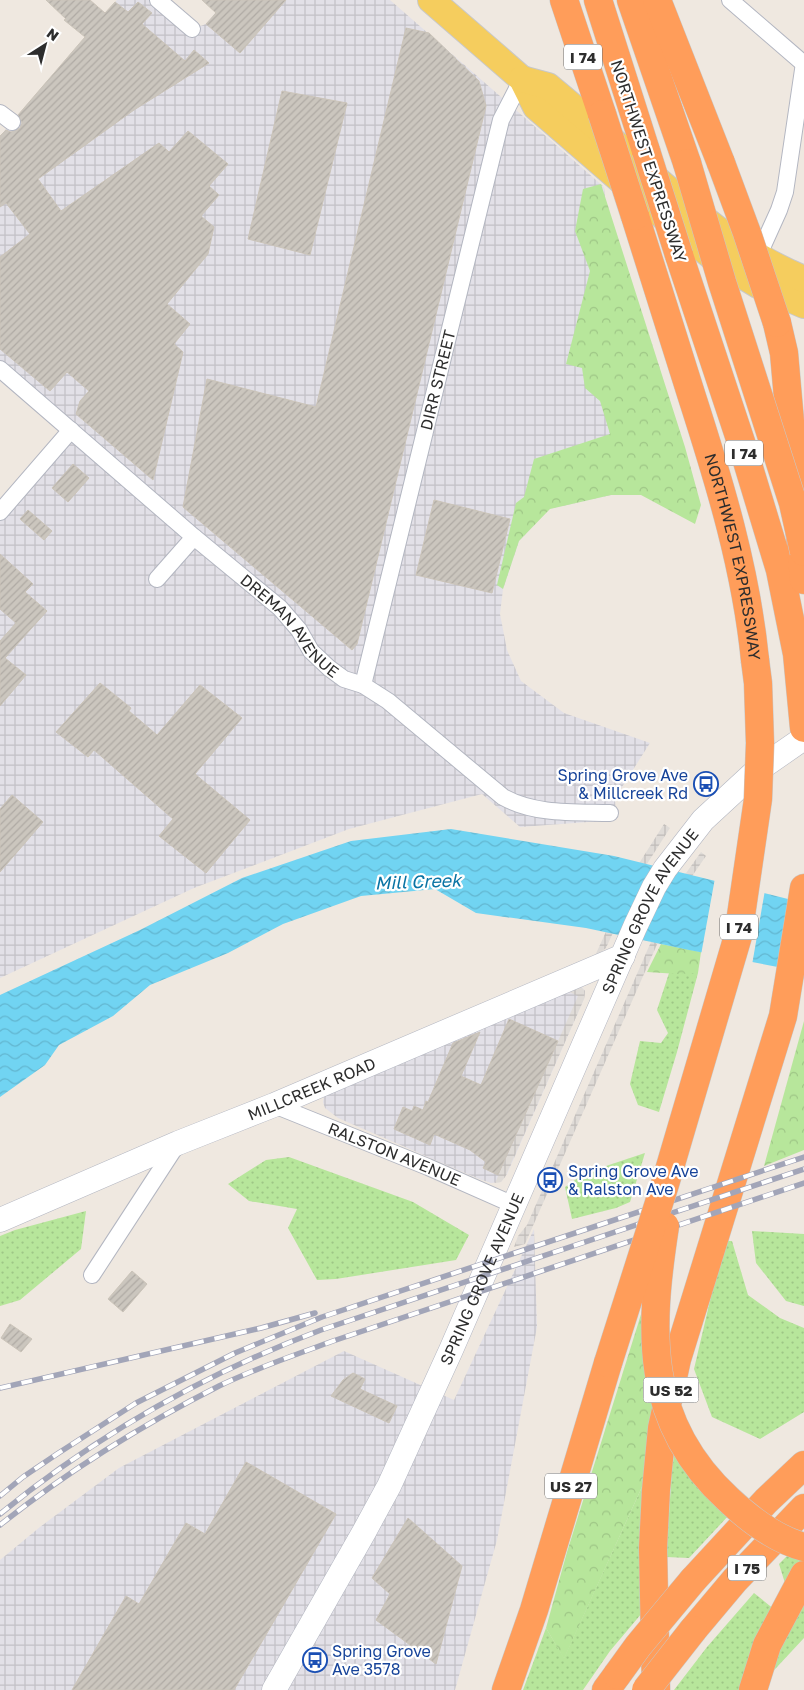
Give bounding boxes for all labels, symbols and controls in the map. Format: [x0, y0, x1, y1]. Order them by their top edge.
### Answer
north arrow [20, 20, 70, 70]
text: N [44, 24, 62, 44]
road number: I 74 [564, 44, 602, 70]
street label: NORTHWEST EXPRESSWAY [607, 57, 691, 265]
street label: DIRR STREET [416, 328, 459, 432]
road number: I 74 [725, 440, 763, 466]
street label: NORTHWEST EXPRESSWAY [700, 451, 765, 662]
street label: DREMAN AVENUE [237, 570, 343, 682]
place label: Spring Grove Ave & Millcreek Rd [557, 765, 688, 803]
bus stop icon: Spring Grove Ave & Millcreek Rd [693, 771, 719, 797]
street label: SPRING GROVE AVENUE [597, 825, 703, 997]
water label: Mill Creek [374, 868, 463, 894]
road number: I 74 [720, 914, 758, 940]
street label: MILLCREEK ROAD [245, 1053, 379, 1125]
street label: RALSTON AVENUE [325, 1118, 464, 1190]
place label: Spring Grove Ave & Ralston Ave [568, 1161, 699, 1199]
bus stop icon: Spring Grove Ave & Ralston Ave [537, 1167, 563, 1193]
street label: SPRING GROVE AVENUE [435, 1190, 528, 1368]
road number: US 52 [644, 1378, 698, 1402]
road number: US 27 [545, 1474, 597, 1498]
road number: I 75 [728, 1556, 766, 1580]
place label: Spring Grove Ave 3578 [332, 1641, 431, 1679]
bus stop icon: Spring Grove Ave 3578 [302, 1647, 328, 1673]

